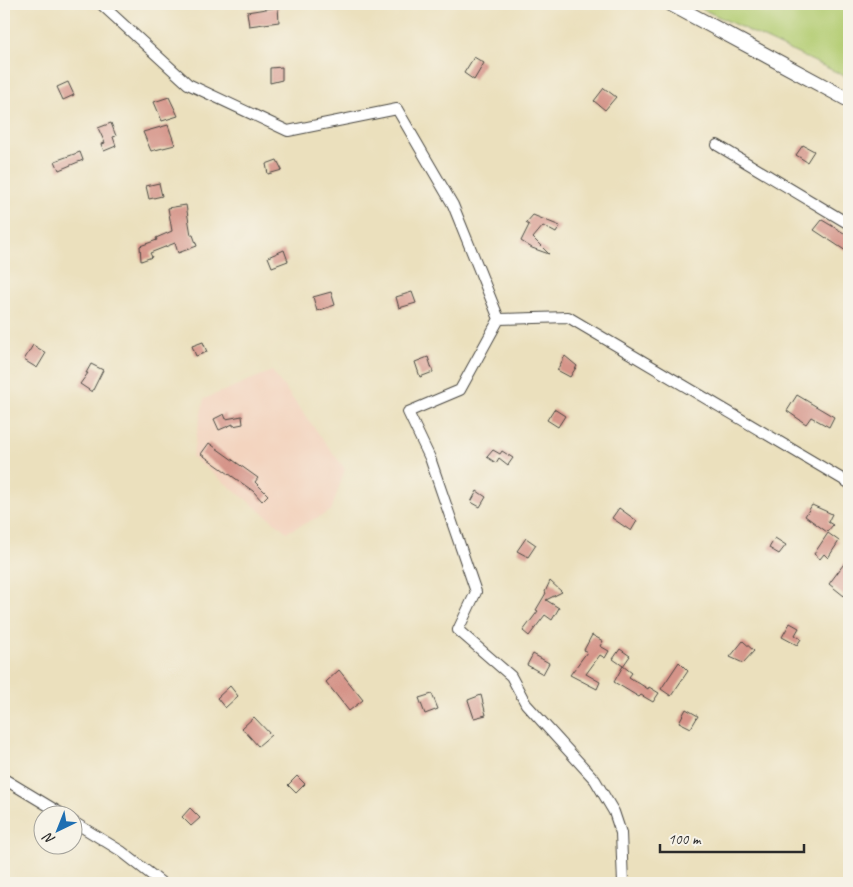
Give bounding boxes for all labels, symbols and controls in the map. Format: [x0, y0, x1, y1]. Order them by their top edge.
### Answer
north arrow [32, 804, 82, 854]
scale bar [660, 822, 804, 854]
text: N [39, 828, 58, 848]
text: 100 m [668, 830, 702, 849]

